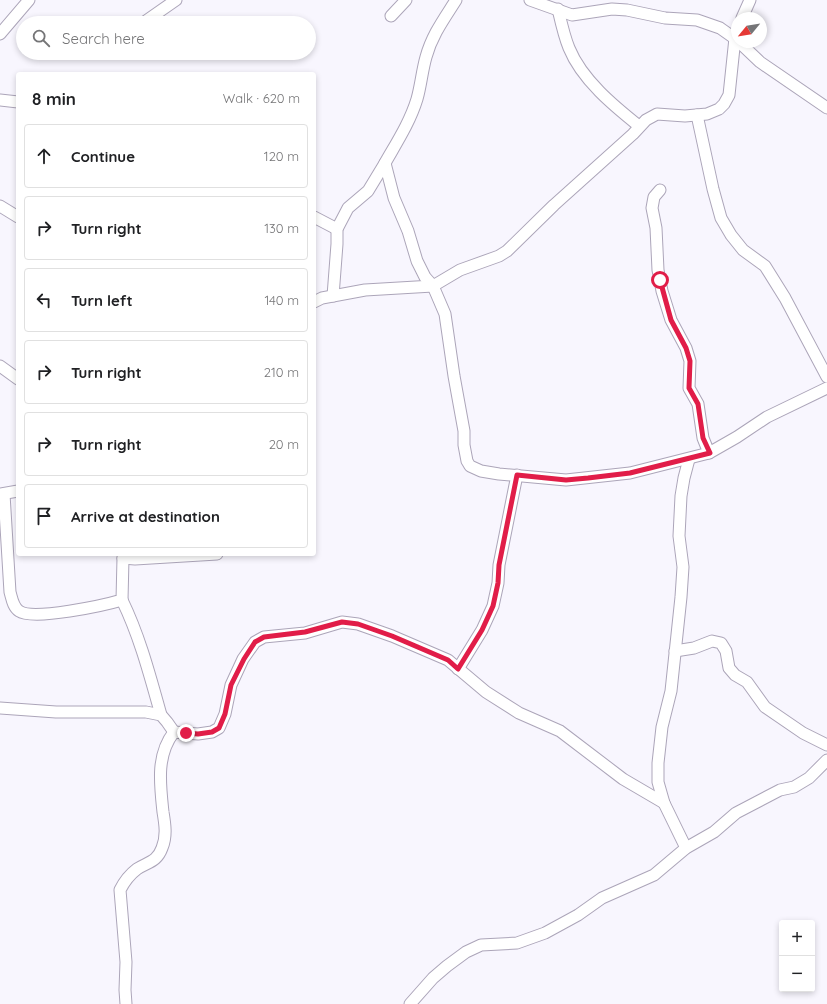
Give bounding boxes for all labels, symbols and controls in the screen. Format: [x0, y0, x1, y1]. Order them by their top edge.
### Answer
north arrow [731, 12, 767, 48]
search box [16, 16, 316, 60]
icon: search [30, 27, 52, 49]
text: Search here [62, 29, 145, 48]
text: 8 min [32, 88, 76, 109]
text: Walk · 620 m [223, 90, 300, 106]
icon: ahead [33, 145, 55, 167]
text: Continue [71, 147, 135, 166]
text: 120 m [264, 148, 299, 164]
icon: right [33, 217, 55, 239]
text: Turn right [71, 219, 142, 238]
text: 130 m [264, 220, 299, 236]
route start [651, 271, 669, 289]
icon: left [33, 289, 55, 311]
text: Turn left [71, 291, 133, 310]
text: 140 m [264, 292, 299, 308]
icon: right [33, 361, 55, 383]
text: Turn right [71, 363, 142, 382]
text: 210 m [264, 364, 299, 380]
icon: right [33, 433, 55, 455]
text: Turn right [71, 435, 142, 454]
text: 20 m [269, 436, 299, 452]
icon: arrive [33, 505, 55, 527]
text: Arrive at destination [71, 507, 220, 526]
route end [177, 724, 195, 742]
map controls [779, 920, 815, 992]
button: + [779, 920, 815, 956]
button: − [779, 956, 815, 992]

